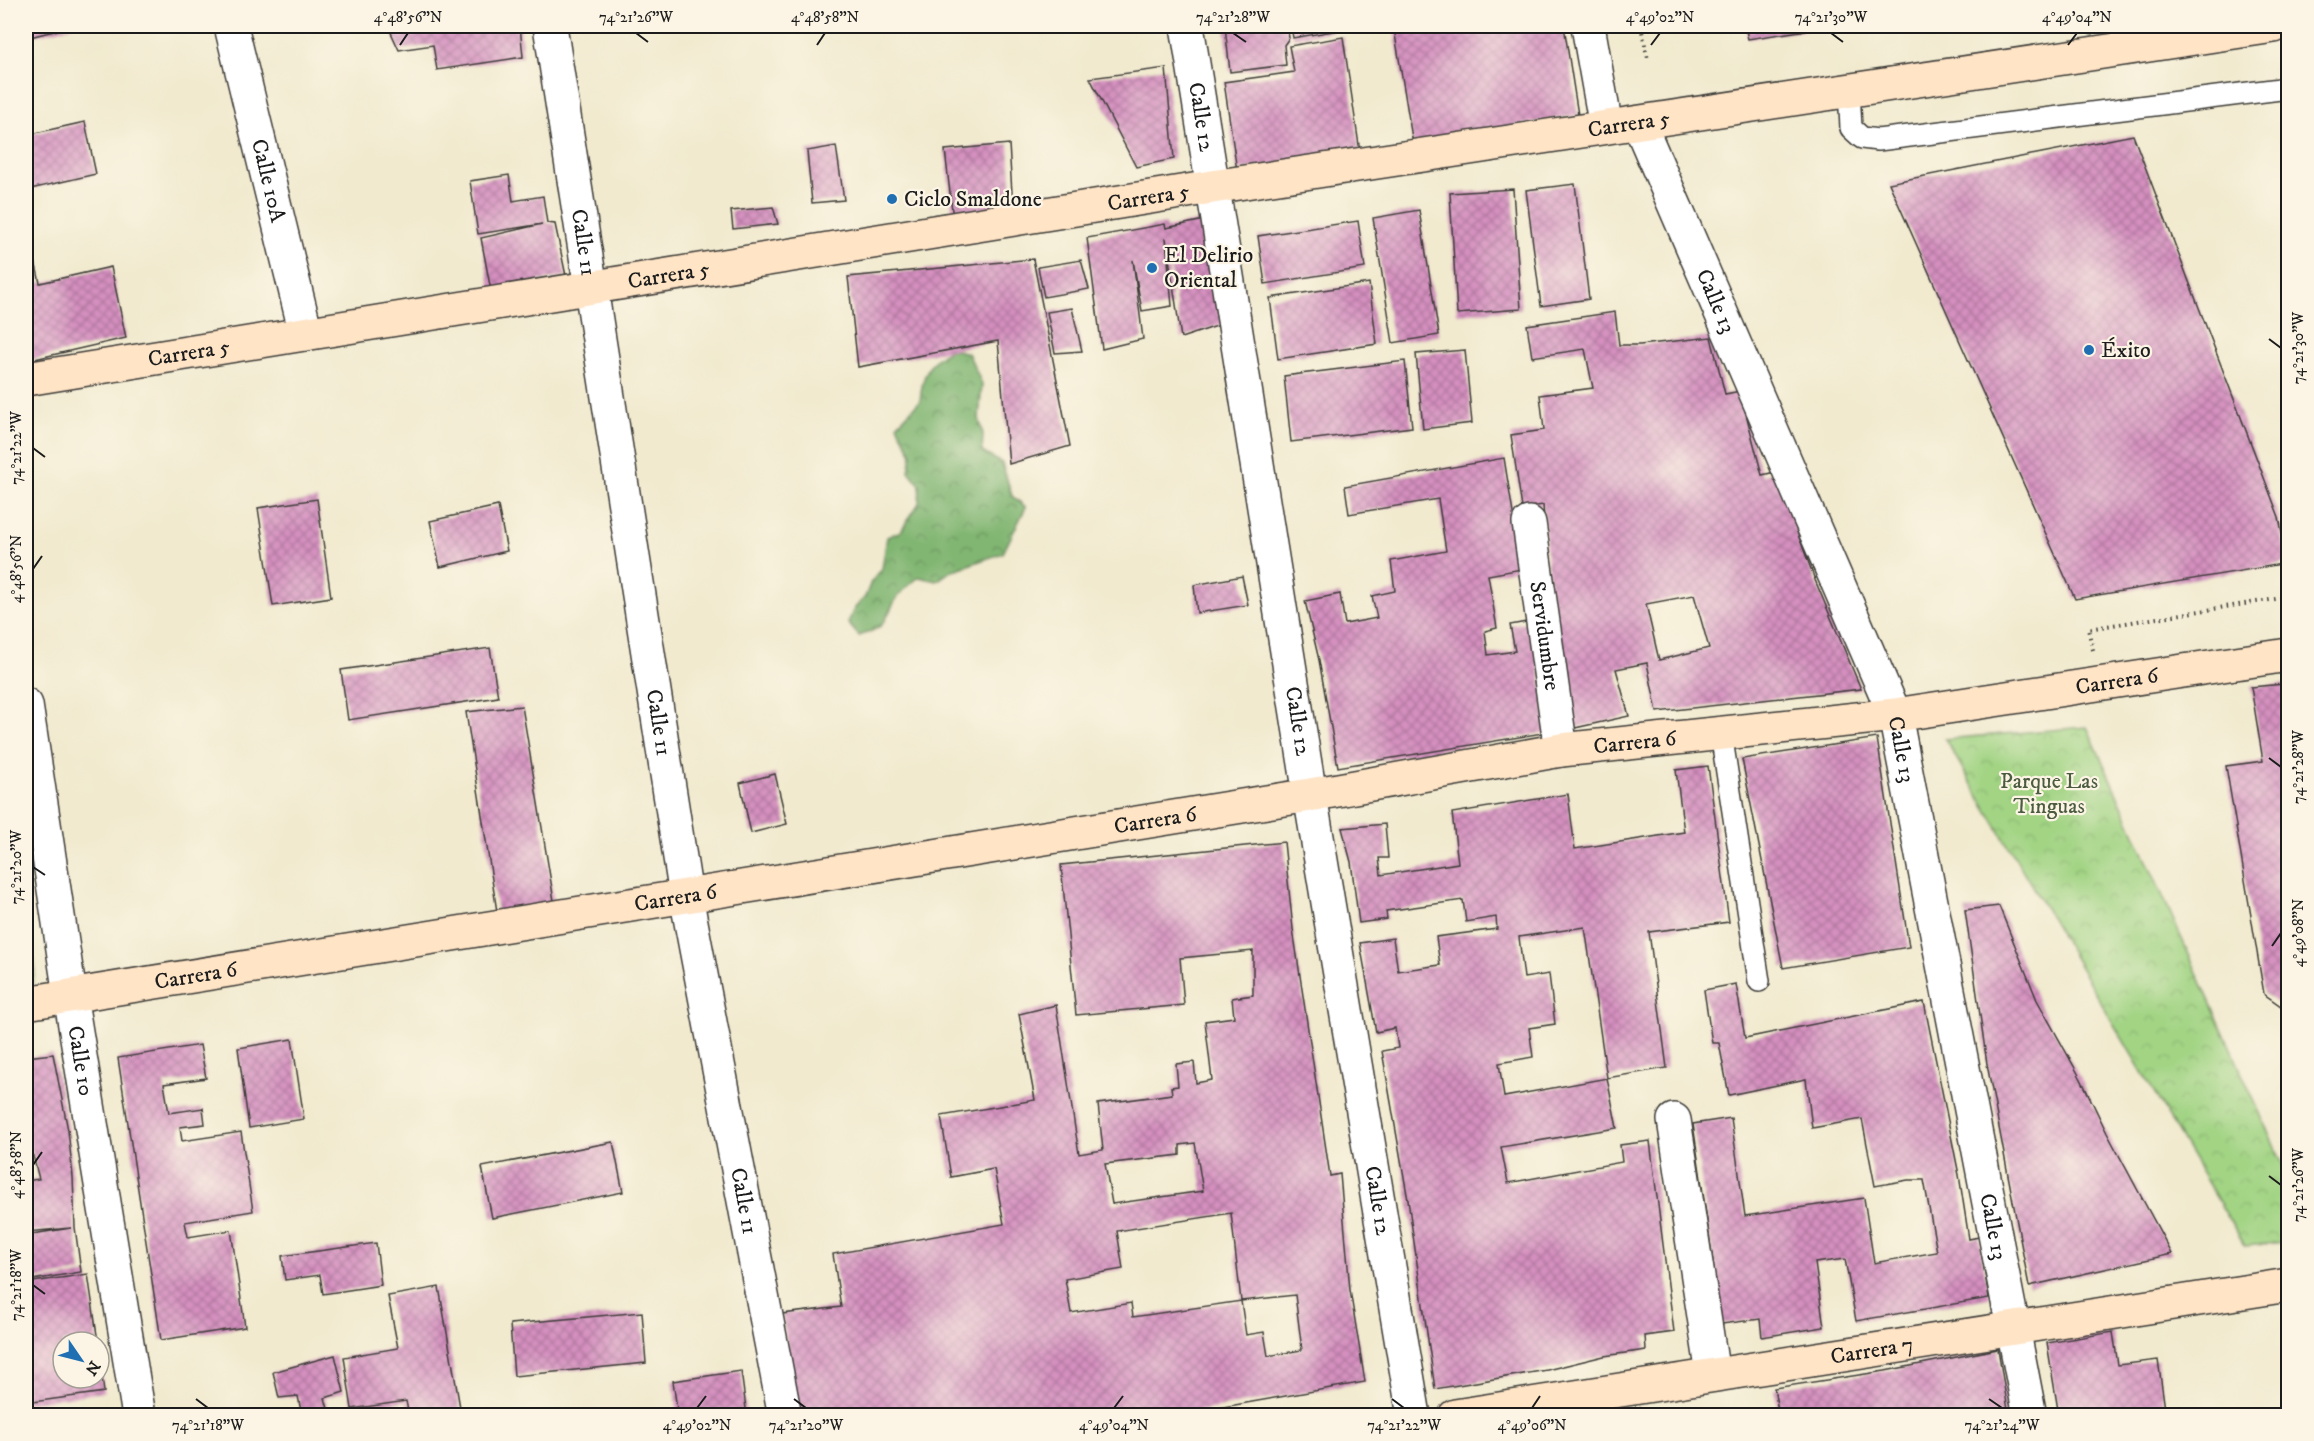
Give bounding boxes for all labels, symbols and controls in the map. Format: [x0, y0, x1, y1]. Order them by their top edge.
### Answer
text: 4°48'56"N [374, 8, 442, 27]
text: 74°21'26"W [599, 8, 673, 27]
text: 4°48'58"N [791, 8, 859, 27]
text: 74°21'28"W [1196, 8, 1270, 27]
text: 4°49'02"N [1626, 8, 1694, 27]
text: 74°21'30"W [1795, 8, 1868, 27]
text: 4°49'04"N [2042, 8, 2112, 27]
street label: Calle 12 [1183, 80, 1220, 154]
street label: Carrera 5 [1586, 104, 1672, 143]
street label: Calle 10A [245, 136, 292, 226]
street label: Carrera 5 [1105, 177, 1191, 217]
place label: Ciclo Smaldone [904, 186, 1042, 213]
marker: Ciclo Smaldone [885, 192, 899, 206]
street label: Calle 11 [565, 207, 602, 278]
place label: El Delirio Oriental [1164, 242, 1253, 294]
street label: Carrera 5 [626, 255, 712, 295]
marker: El Delirio Oriental [1145, 261, 1159, 275]
street label: Calle 13 [1690, 265, 1742, 337]
text: 74°21'30"W [2289, 311, 2308, 384]
street label: Carrera 5 [146, 333, 232, 373]
place label: Éxito [2101, 337, 2151, 364]
marker: Éxito [2082, 343, 2096, 357]
text: 74°21'22"W [7, 411, 26, 485]
text: 4°48'56"N [7, 535, 26, 603]
street label: Servidumbre [1524, 579, 1566, 692]
street label: Carrera 6 [2074, 661, 2162, 701]
street label: Calle 12 [1279, 685, 1317, 758]
street label: Calle 11 [640, 687, 677, 758]
street label: Calle 13 [1882, 714, 1921, 785]
street label: Carrera 6 [1592, 724, 1679, 760]
text: 74°21'28"W [2289, 730, 2308, 804]
park label: Parque Las Tinguas [2000, 768, 2098, 820]
street label: Carrera 6 [1112, 800, 1200, 840]
text: 74°21'20"W [7, 830, 26, 904]
street label: Carrera 6 [632, 878, 720, 918]
text: 4°49'08"N [2289, 899, 2308, 967]
street label: Carrera 6 [153, 955, 241, 995]
street label: Calle 10 [62, 1024, 100, 1098]
text: 4°48'58"N [7, 1131, 26, 1199]
text: 74°21'26"W [2289, 1148, 2308, 1222]
street label: Calle 12 [1359, 1164, 1397, 1237]
street label: Calle 11 [725, 1165, 764, 1236]
street label: Calle 13 [1974, 1191, 2013, 1262]
text: 74°21'18"W [7, 1249, 26, 1321]
north arrow [51, 1330, 111, 1390]
street label: Carrera 7 [1829, 1331, 1915, 1370]
text: N [81, 1357, 104, 1379]
text: 74°21'18"W [172, 1416, 244, 1435]
text: 4°49'02"N [663, 1416, 731, 1435]
text: 74°21'20"W [769, 1416, 843, 1435]
text: 4°49'04"N [1079, 1416, 1149, 1435]
text: 74°21'22"W [1367, 1416, 1441, 1435]
text: 4°49'06"N [1497, 1416, 1567, 1435]
text: 74°21'24"W [1965, 1416, 2040, 1435]

